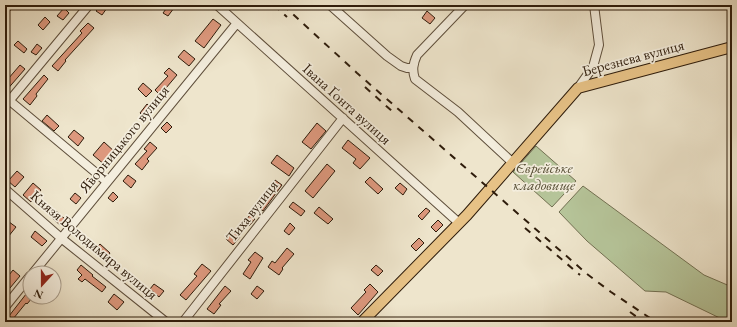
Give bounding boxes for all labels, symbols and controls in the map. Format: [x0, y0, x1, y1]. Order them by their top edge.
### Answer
street label: Березнева вулиця [580, 35, 686, 80]
street label: Івана Ґонта вулиця [299, 59, 396, 149]
street label: Яворницького вулиця [74, 81, 173, 197]
park label: Єврейське кладовище [513, 158, 576, 194]
street label: Тиха вулиця [221, 176, 282, 246]
street label: Князя Володимира вулиця [27, 186, 162, 304]
north arrow [22, 265, 62, 305]
text: N [32, 286, 45, 302]

